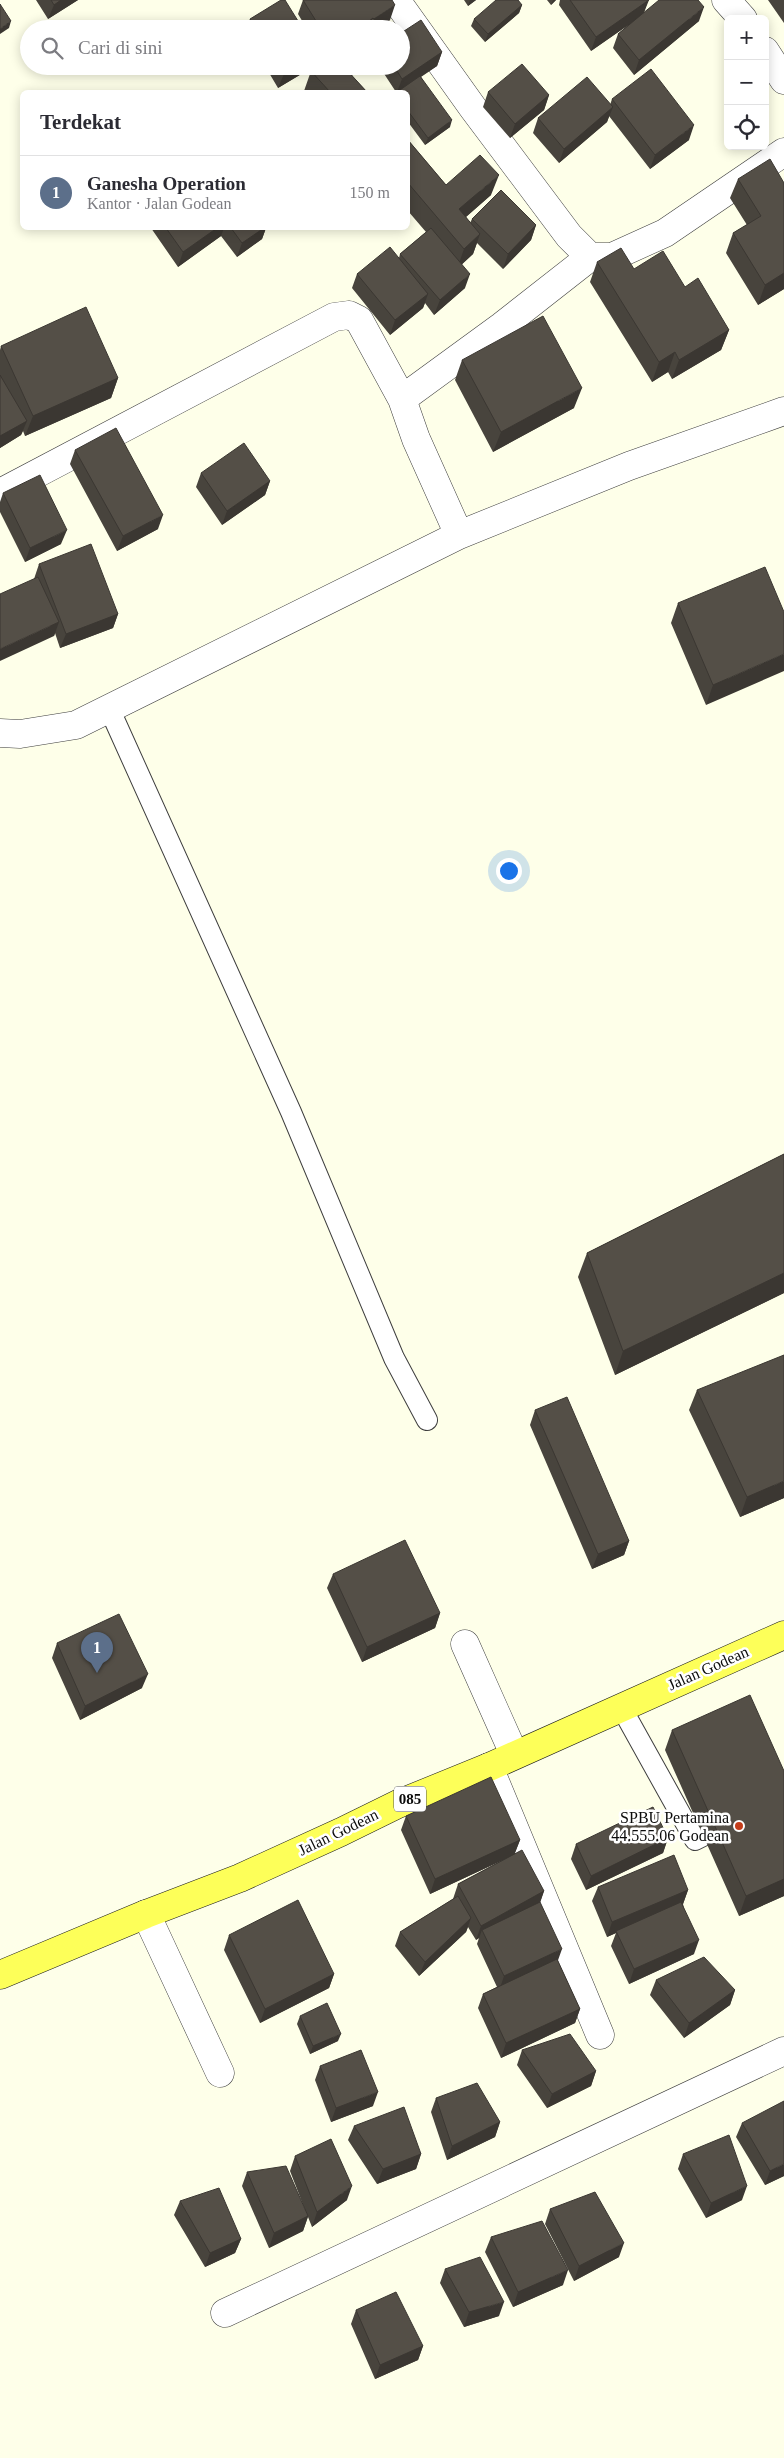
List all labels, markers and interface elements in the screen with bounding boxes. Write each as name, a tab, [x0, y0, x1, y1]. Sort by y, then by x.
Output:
map controls	[724, 15, 769, 150]
button: +	[724, 15, 769, 60]
search box	[20, 20, 410, 75]
icon: search	[38, 34, 66, 62]
text: Cari di sini	[78, 37, 162, 58]
button: −	[724, 60, 769, 105]
button: locate	[724, 105, 769, 150]
text: Terdekat	[40, 110, 121, 134]
text: Ganesha Operation	[87, 173, 246, 194]
text: 1	[52, 184, 60, 201]
text: 150 m	[350, 184, 390, 201]
text: Kantor · Jalan Godean	[87, 195, 231, 212]
your location	[496, 858, 522, 884]
pin: 1	[81, 1632, 113, 1673]
street label: Jalan Godean	[665, 1643, 751, 1693]
road number: 085	[394, 1786, 426, 1812]
street label: Jalan Godean	[295, 1805, 381, 1859]
place label: SPBU Pertamina 44.555.06 Godean	[611, 1809, 729, 1844]
marker: SPBU Pertamina 44.555.06 Godean	[733, 1820, 745, 1832]

